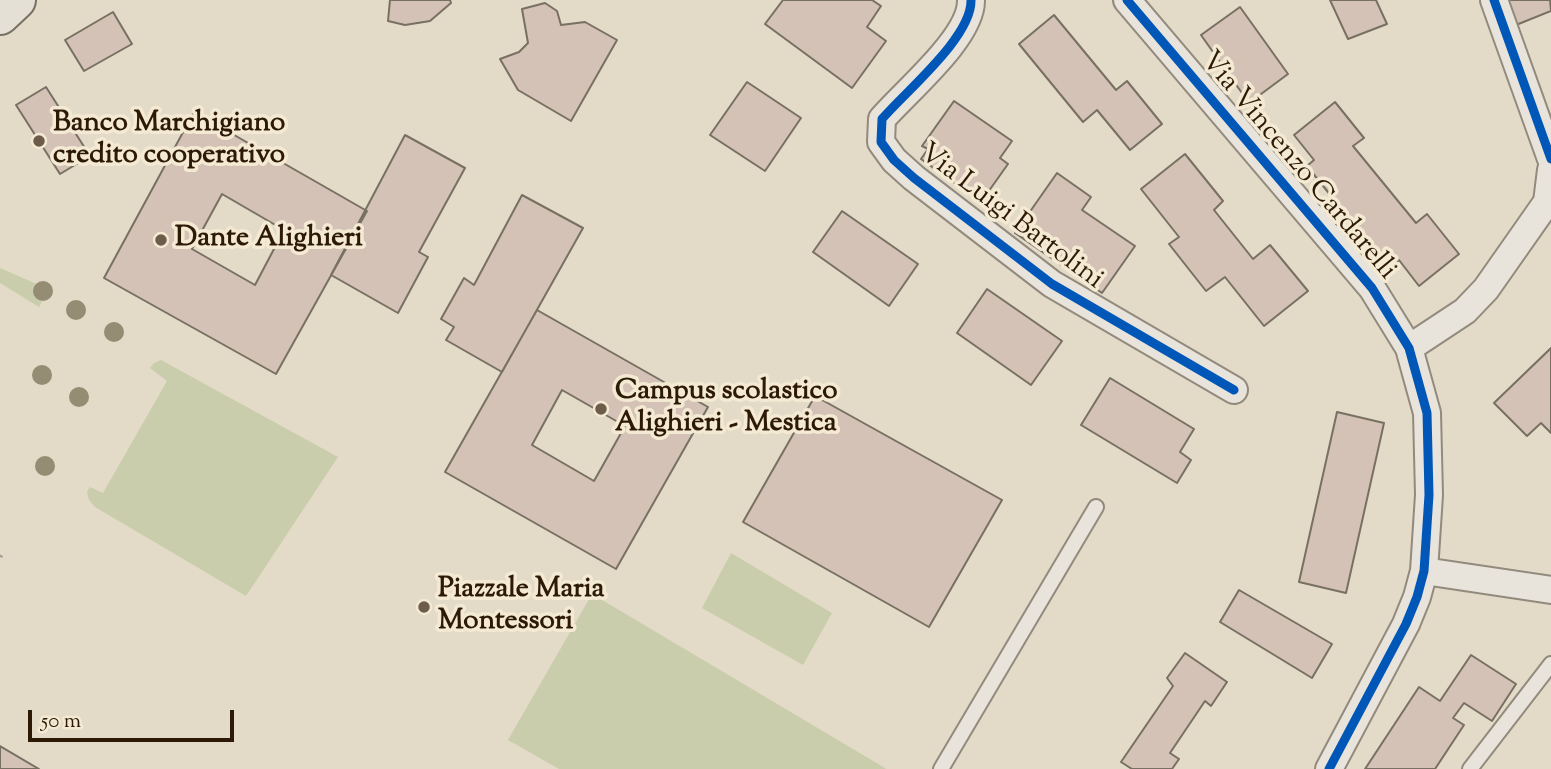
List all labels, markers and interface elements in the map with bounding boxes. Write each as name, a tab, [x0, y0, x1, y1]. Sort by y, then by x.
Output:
street label: Via Vincenzo Cardarelli	[1192, 46, 1402, 288]
place label: Banco Marchigiano credito cooperativo	[53, 108, 285, 174]
marker: Banco Marchigiano credito cooperativo	[31, 133, 47, 149]
street label: Via Luigi Bartolini	[911, 138, 1109, 298]
place label: Dante Alighieri	[175, 223, 363, 257]
marker: Dante Alighieri	[153, 232, 169, 248]
place label: Campus scolastico Alighieri - Mestica	[615, 376, 838, 442]
marker: Campus scolastico Alighieri - Mestica	[593, 401, 609, 417]
place label: Piazzale Maria Montessori	[438, 574, 604, 640]
marker: Piazzale Maria Montessori	[416, 599, 432, 615]
scale bar	[32, 696, 238, 740]
text: 50 m	[41, 707, 81, 737]

